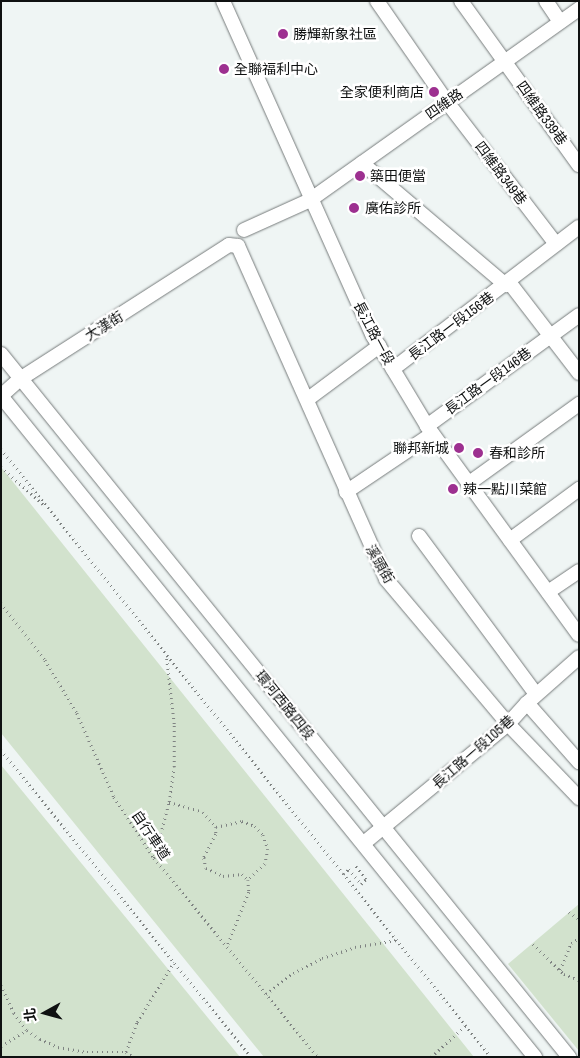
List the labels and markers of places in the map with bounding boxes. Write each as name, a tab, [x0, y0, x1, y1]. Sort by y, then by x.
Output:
place label: 勝輝新象社區	[293, 26, 377, 42]
marker: 勝輝新象社區	[277, 28, 289, 40]
place label: 全聯福利中心	[234, 61, 318, 77]
marker: 全聯福利中心	[218, 63, 230, 75]
place label: 全家便利商店	[340, 84, 424, 100]
marker: 全家便利商店	[428, 86, 440, 98]
place label: 築田便當	[370, 168, 426, 184]
marker: 築田便當	[354, 170, 366, 182]
place label: 廣佑診所	[365, 200, 421, 216]
marker: 廣佑診所	[347, 201, 361, 215]
place label: 聯邦新城	[393, 440, 449, 456]
marker: 聯邦新城	[453, 442, 465, 454]
place label: 春和診所	[489, 445, 545, 461]
marker: 春和診所	[471, 446, 485, 460]
place label: 辣一點川菜館	[463, 481, 547, 497]
marker: 辣一點川菜館	[447, 483, 459, 495]

